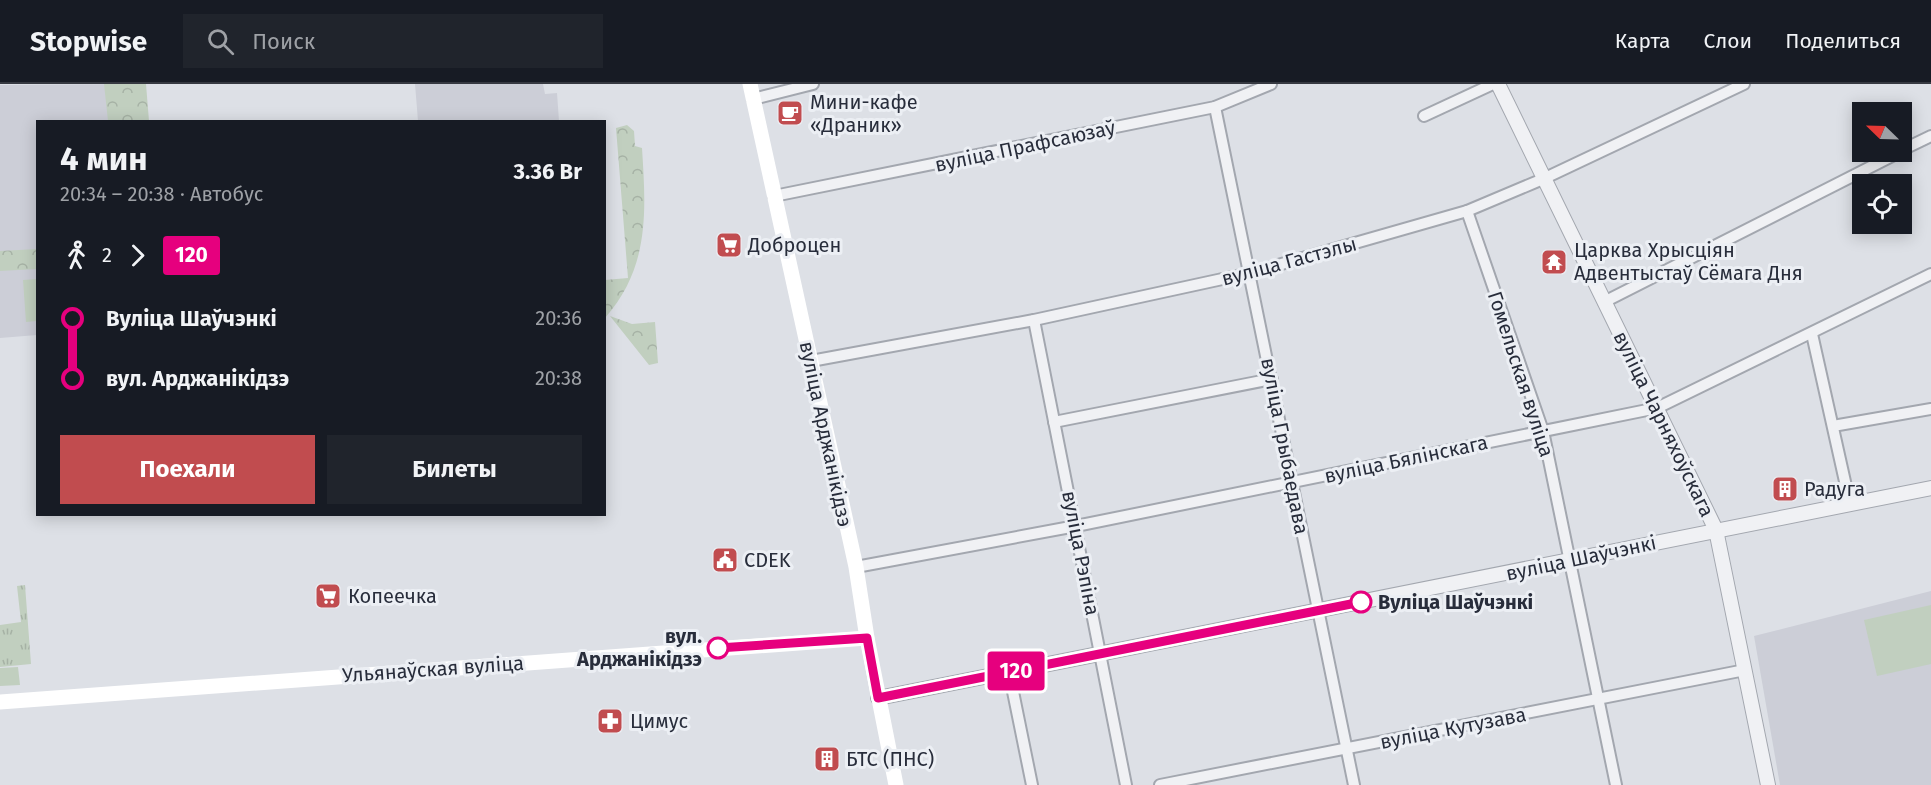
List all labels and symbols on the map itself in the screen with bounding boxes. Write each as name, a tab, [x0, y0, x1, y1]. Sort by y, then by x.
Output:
place label: Мини-кафе «Драник»	[810, 90, 918, 137]
cafe icon: Мини-кафе «Драник»	[775, 98, 805, 128]
north arrow	[1852, 102, 1912, 162]
street label: вуліца Прафсаюзаў	[933, 115, 1117, 177]
supermarket icon: Доброцен	[714, 230, 744, 260]
street label: вуліца Гастэлы	[1219, 231, 1359, 291]
place label: Доброцен	[747, 233, 841, 257]
place label: Царква Хрысціян Адвентыстаў Сёмага Дня	[1574, 238, 1803, 285]
temple icon: Царква Хрысціян Адвентыстаў Сёмага Дня	[1539, 247, 1569, 277]
street label: Гомельская вуліца	[1483, 288, 1559, 460]
street label: вуліца Чарняхоўскага	[1609, 327, 1719, 521]
street label: вуліца Арджанікідзэ	[795, 339, 857, 529]
street label: вуліца Грыбаедава	[1256, 356, 1314, 536]
street label: вуліца Бялінскага	[1322, 430, 1490, 488]
building icon: Радуга	[1770, 474, 1800, 504]
place label: Радуга	[1804, 477, 1865, 501]
street label: вуліца Рэпіна	[1057, 489, 1105, 617]
street label: вуліца Шаўчэнкі	[1504, 530, 1658, 586]
public building icon: CDEK	[710, 545, 740, 575]
place label: CDEK	[744, 548, 791, 572]
supermarket icon: Копеечка	[313, 581, 343, 611]
place label: Копеечка	[348, 584, 437, 608]
place label: Вуліца Шаўчэнкі	[1378, 590, 1533, 614]
marker: Вуліца Шаўчэнкі	[1350, 591, 1372, 613]
place label: вул. Арджанікідзэ	[576, 624, 702, 671]
marker: вул. Арджанікідзэ	[707, 637, 729, 659]
street label: Ульянаўская вуліца	[341, 651, 525, 687]
line badge: 120	[982, 652, 1050, 690]
street label: вуліца Кутузава	[1378, 702, 1528, 754]
pharmacy icon: Цимус	[595, 706, 625, 736]
place label: Цимус	[630, 709, 688, 733]
building icon: БТС (ПНС)	[812, 744, 842, 774]
place label: БТС (ПНС)	[846, 747, 934, 771]

